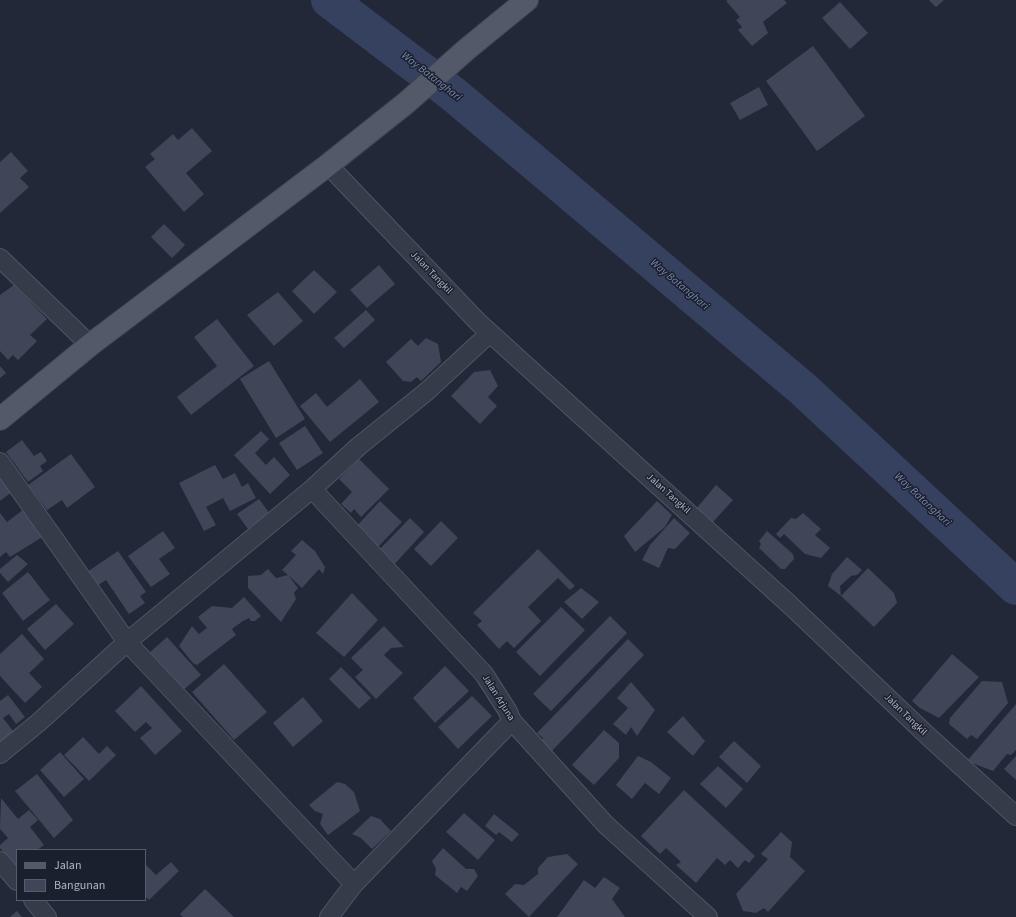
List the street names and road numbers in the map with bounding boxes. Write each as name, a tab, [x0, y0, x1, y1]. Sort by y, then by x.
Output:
street label: Jalan Tangkil	[408, 249, 454, 297]
street label: Jalan Tangkil	[644, 471, 692, 517]
street label: Jalan Arjuna	[479, 673, 517, 723]
street label: Jalan Tangkil	[881, 692, 929, 738]

